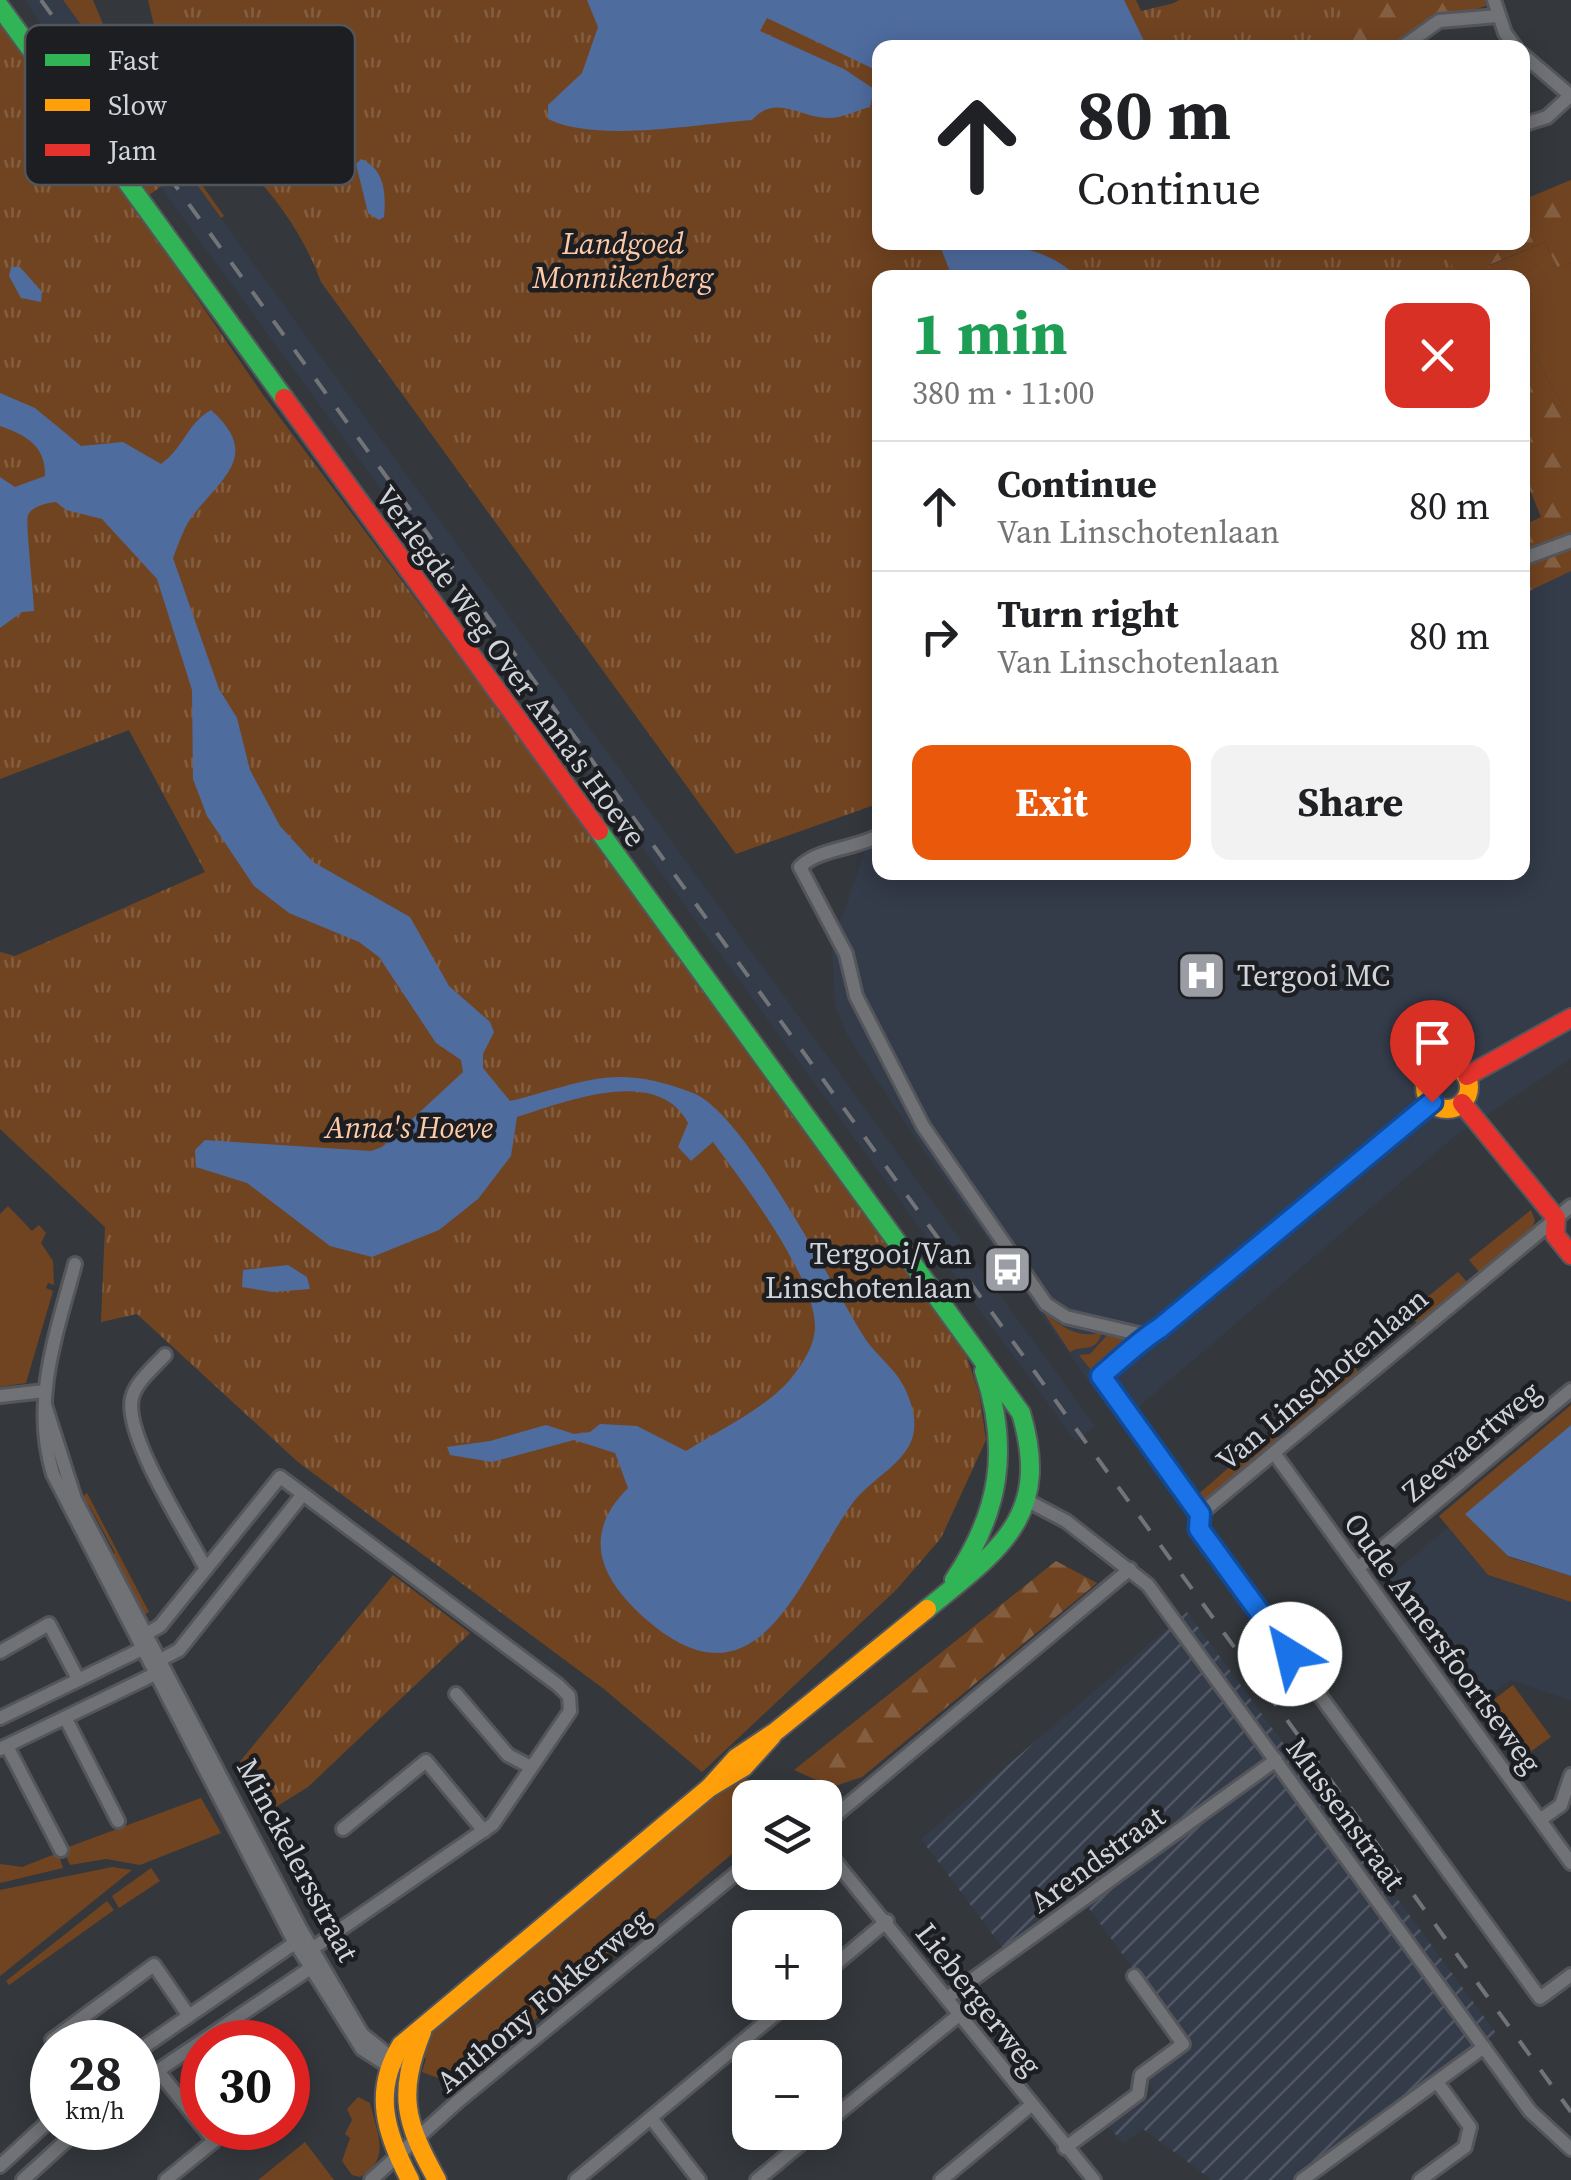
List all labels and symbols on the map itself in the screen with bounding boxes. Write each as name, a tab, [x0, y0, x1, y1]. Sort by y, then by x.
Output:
legend	[25, 25, 355, 185]
text: Fast	[108, 41, 159, 79]
text: Slow	[108, 86, 168, 124]
text: Jam	[107, 131, 157, 169]
park label: Landgoed Monnikenberg	[532, 223, 715, 298]
street label: Verlegde Weg Over Anna's Hoeve	[366, 477, 656, 855]
hospital icon: Tergooi MC	[1176, 949, 1228, 1001]
place label: Tergooi MC	[1237, 955, 1390, 996]
pin	[1390, 1000, 1475, 1103]
park label: Anna's Hoeve	[323, 1107, 493, 1148]
place label: Tergooi/Van Linschotenlaan	[765, 1233, 972, 1308]
bus stop icon: Tergooi/Van Linschotenlaan	[981, 1244, 1033, 1296]
street label: Van Linschotenlaan	[1207, 1278, 1437, 1480]
street label: Zeevaertweg	[1393, 1371, 1549, 1511]
street label: Oude Amersfoortseweg	[1335, 1505, 1551, 1781]
position arrow	[1238, 1602, 1342, 1706]
street label: Mussenstraat	[1277, 1730, 1415, 1899]
street label: Minckelersstraat	[227, 1751, 369, 1969]
street label: Arendstraat	[1021, 1796, 1173, 1922]
street label: Anthony Fokkerweg	[427, 1898, 659, 2102]
street label: Liebergerweg	[906, 1914, 1052, 2084]
speed limit sign: 30	[180, 2020, 310, 2150]

